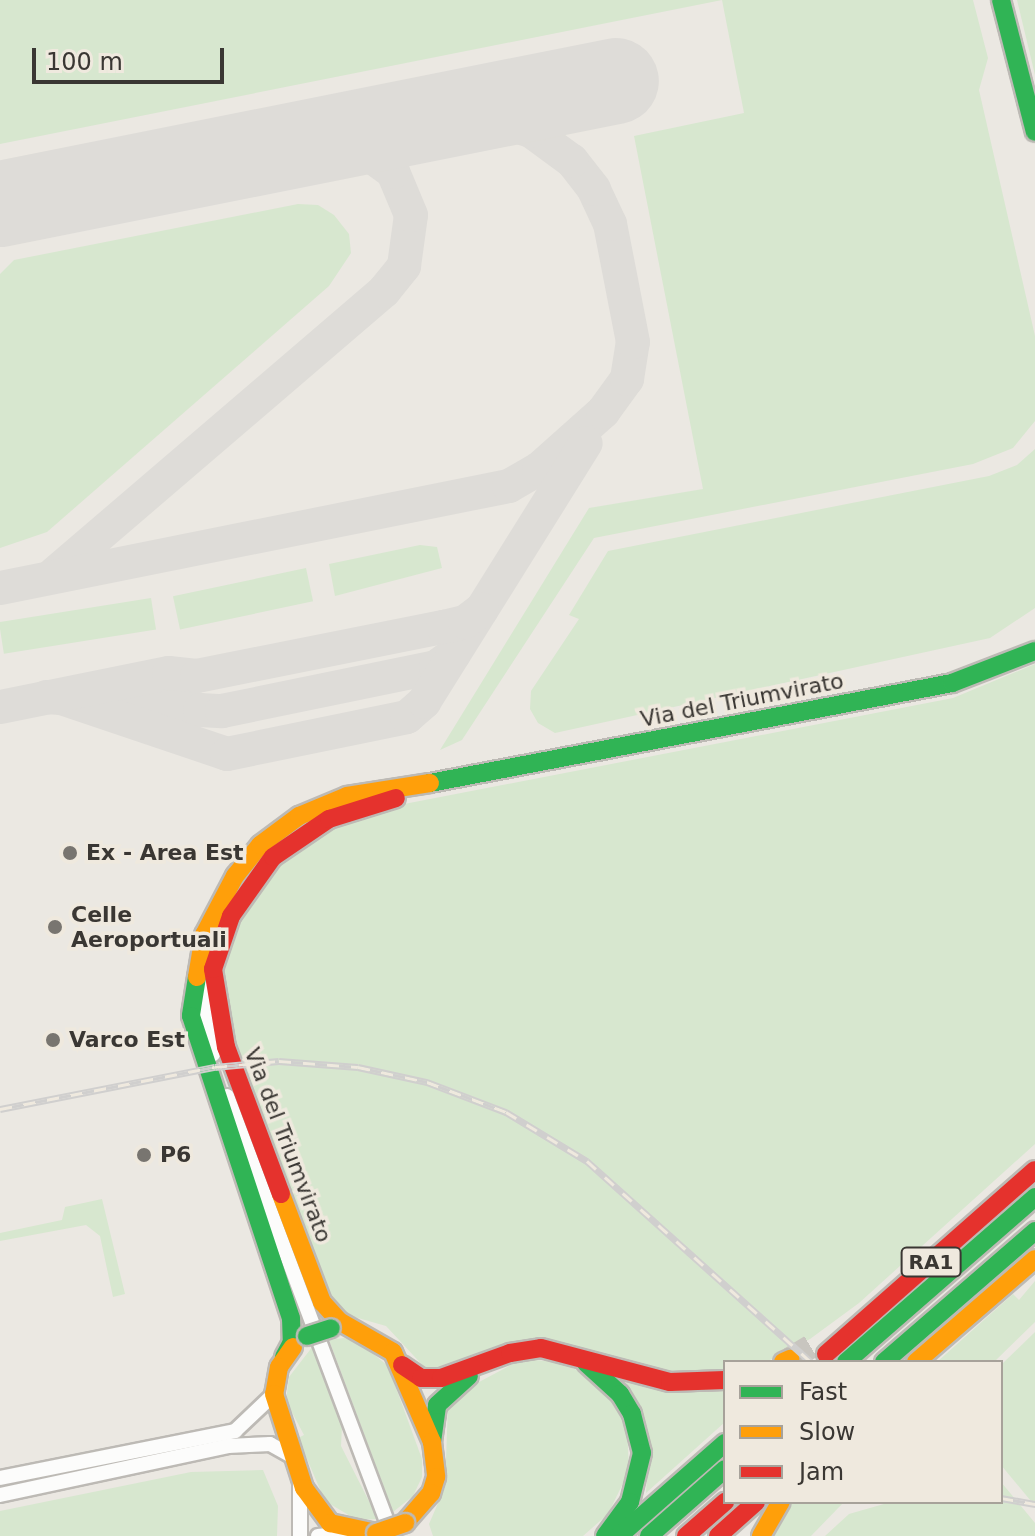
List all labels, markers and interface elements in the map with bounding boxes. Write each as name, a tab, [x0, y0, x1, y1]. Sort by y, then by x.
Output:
scale bar	[36, 32, 228, 82]
text: 100 m	[46, 48, 123, 76]
street label: Via del Triumvirato	[638, 667, 846, 733]
place label: Ex - Area Est	[86, 840, 244, 866]
marker: Ex - Area Est	[61, 844, 79, 862]
place label: Celle Aeroportuali	[71, 901, 227, 952]
marker: Celle Aeroportuali	[46, 918, 64, 936]
place label: Varco Est	[69, 1027, 185, 1053]
marker: Varco Est	[44, 1031, 62, 1049]
street label: Via del Triumvirato	[239, 1044, 337, 1246]
place label: P6	[160, 1142, 191, 1168]
marker: P6	[135, 1146, 153, 1164]
road number: RA1	[899, 1246, 963, 1278]
legend	[723, 1360, 1003, 1504]
text: Fast	[799, 1378, 847, 1406]
text: Slow	[799, 1418, 855, 1446]
text: Jam	[799, 1458, 844, 1486]

